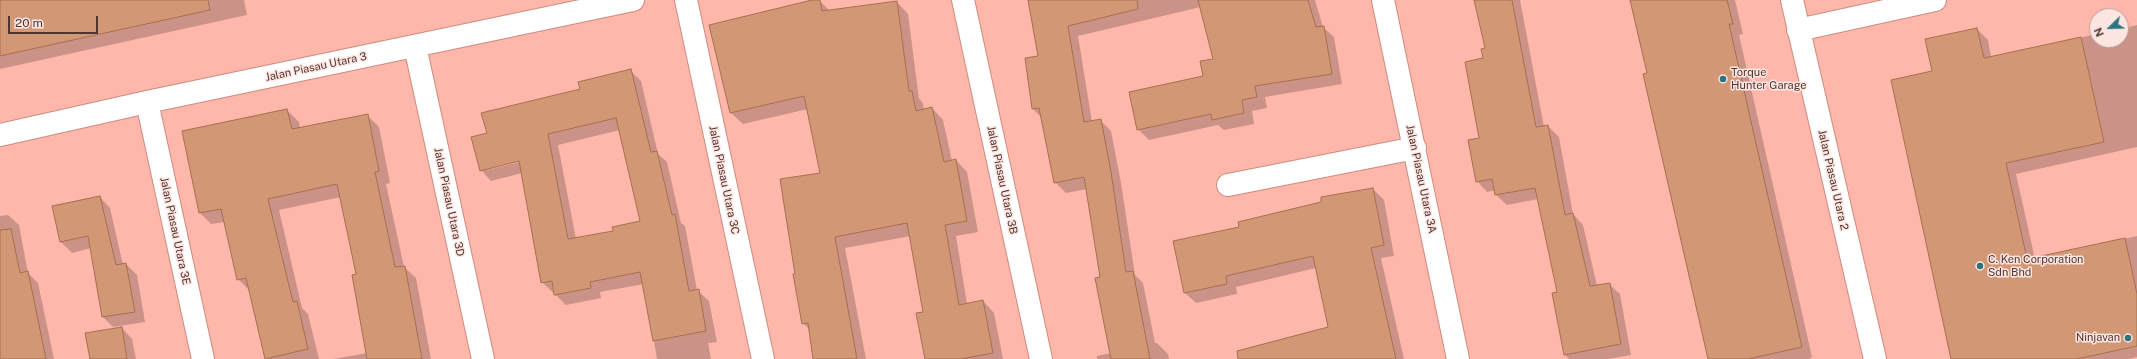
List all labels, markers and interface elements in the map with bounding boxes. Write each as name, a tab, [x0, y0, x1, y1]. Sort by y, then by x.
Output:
scale bar	[10, 8, 100, 34]
north arrow	[2089, 8, 2129, 48]
text: 20 m	[15, 16, 43, 30]
text: N	[2092, 26, 2106, 39]
street label: Jalan Piasau Utara 3	[264, 50, 368, 84]
place label: Torque Hunter Garage	[1731, 66, 1807, 92]
marker: Torque Hunter Garage	[1718, 74, 1728, 84]
street label: Jalan Piasau Utara 3A	[1403, 123, 1439, 235]
street label: Jalan Piasau Utara 3C	[706, 124, 742, 236]
street label: Jalan Piasau Utara 3B	[984, 125, 1020, 235]
street label: Jalan Piasau Utara 2	[1815, 128, 1851, 232]
street label: Jalan Piasau Utara 3D	[431, 146, 467, 258]
street label: Jalan Piasau Utara 3E	[157, 176, 193, 286]
place label: C. Ken Corporation Sdn Bhd	[1988, 253, 2083, 279]
marker: C. Ken Corporation Sdn Bhd	[1975, 261, 1985, 271]
place label: Ninjavan	[2076, 331, 2120, 345]
marker: Ninjavan	[2123, 333, 2133, 343]

